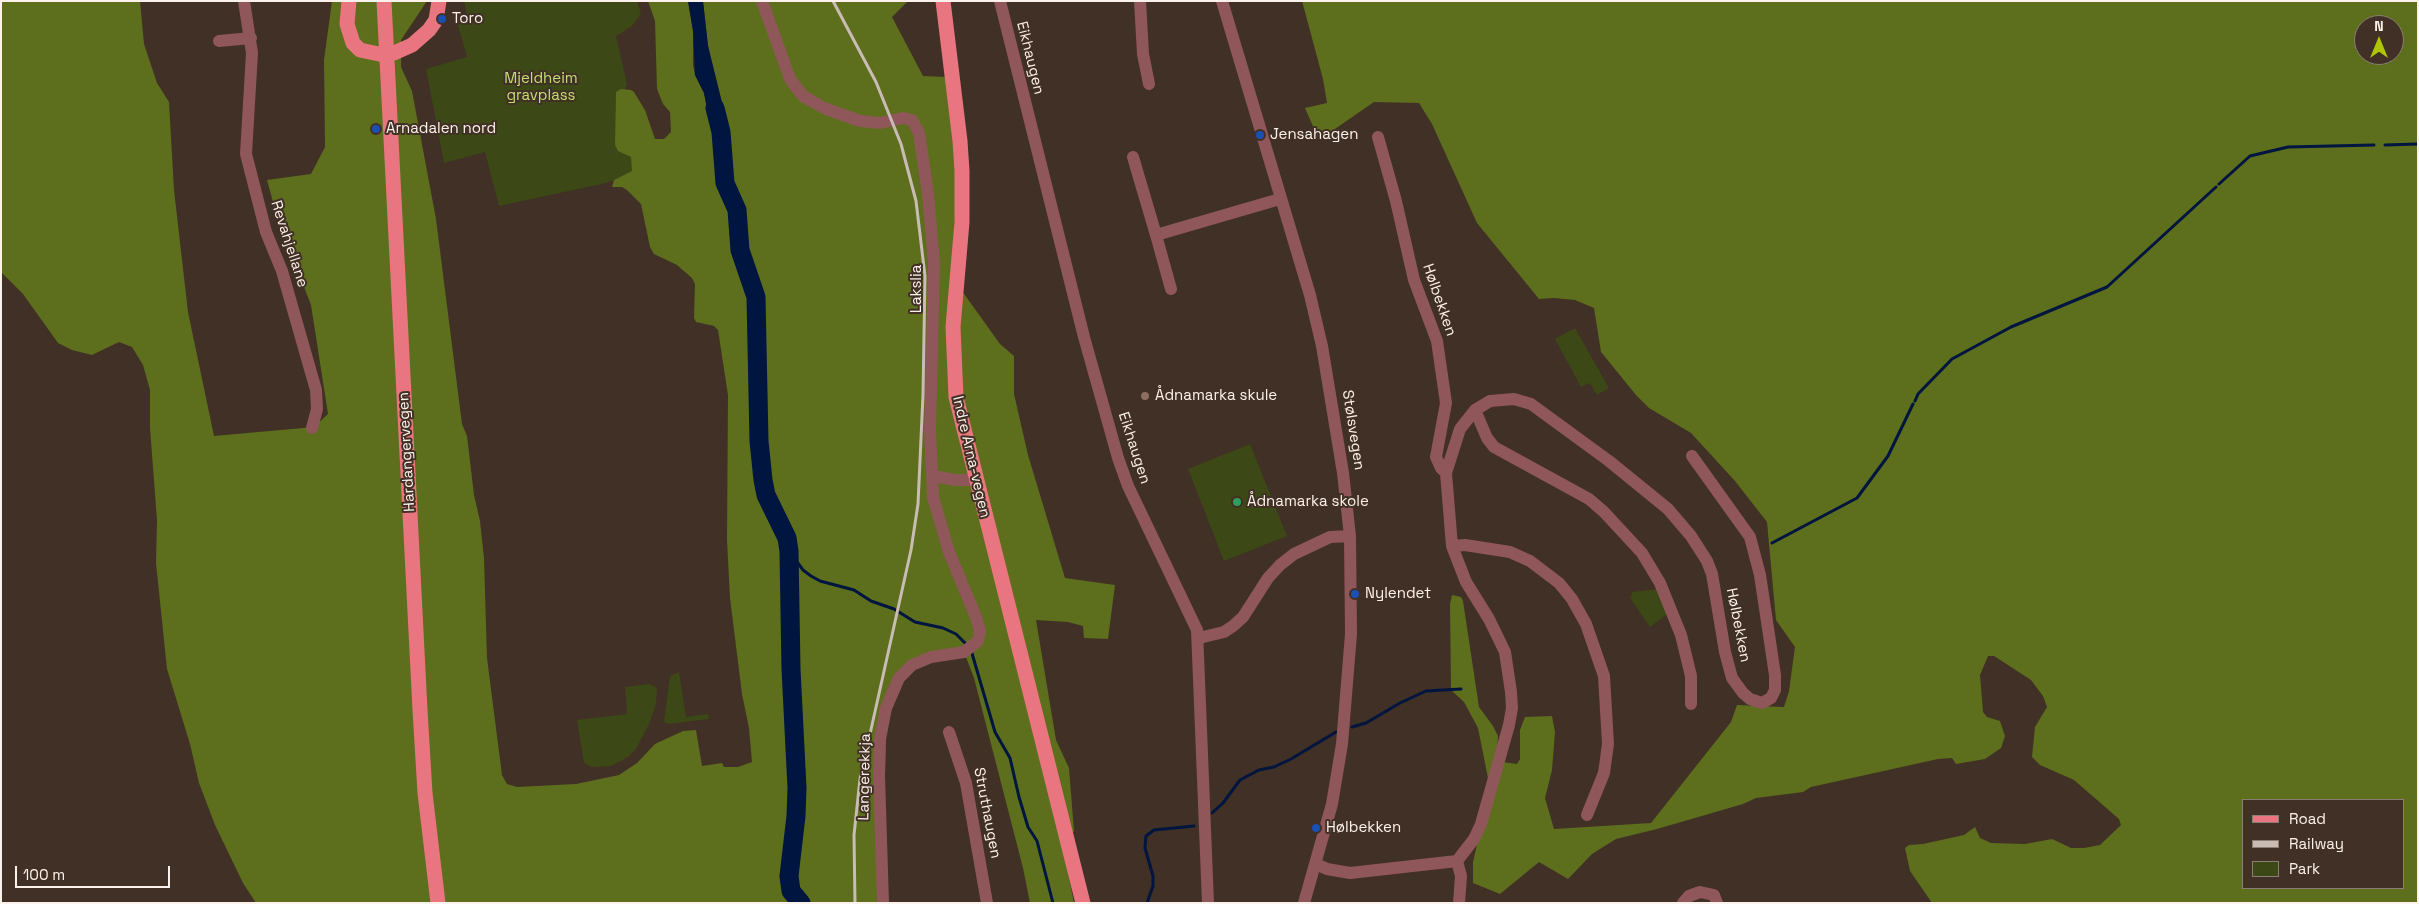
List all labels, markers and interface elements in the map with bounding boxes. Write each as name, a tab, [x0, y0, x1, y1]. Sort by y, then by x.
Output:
place label: Toro	[452, 10, 483, 28]
marker: Toro	[436, 13, 448, 25]
north arrow	[2354, 15, 2404, 65]
text: N	[2374, 17, 2384, 35]
street label: Eikhaugen	[1012, 20, 1048, 96]
park label: Mjeldheim gravplass	[504, 70, 578, 105]
place label: Arnadalen nord	[386, 120, 496, 138]
marker: Arnadalen nord	[370, 123, 382, 135]
place label: Jensahagen	[1270, 126, 1358, 144]
marker: Jensahagen	[1254, 129, 1266, 141]
street label: Revahjellane	[266, 198, 312, 290]
street label: Hølbekken	[1418, 262, 1460, 338]
street label: Lakslia	[908, 265, 926, 313]
place label: Ådnamarka skule	[1155, 387, 1277, 405]
street label: Stølsvegen	[1338, 389, 1368, 471]
marker: Ådnamarka skule	[1139, 390, 1151, 402]
street label: Hardangervegen	[395, 392, 419, 512]
street label: Indre Arna-vegen	[948, 394, 994, 520]
street label: Eikhaugen	[1114, 410, 1154, 486]
place label: Ådnamarka skole	[1247, 493, 1369, 511]
marker: Ådnamarka skole	[1231, 496, 1243, 508]
place label: Nylendet	[1365, 585, 1431, 603]
street label: Hølbekken	[1722, 586, 1754, 664]
marker: Nylendet	[1349, 588, 1361, 600]
street label: Langerekkja	[855, 733, 875, 821]
street label: Struthaugen	[969, 766, 1005, 860]
legend	[2242, 799, 2404, 889]
text: Road	[2289, 809, 2326, 828]
place label: Hølbekken	[1326, 819, 1401, 837]
marker: Hølbekken	[1310, 822, 1322, 834]
text: Railway	[2289, 834, 2344, 853]
scale bar	[18, 856, 172, 888]
text: Park	[2289, 859, 2320, 878]
text: 100 m	[23, 865, 65, 884]

